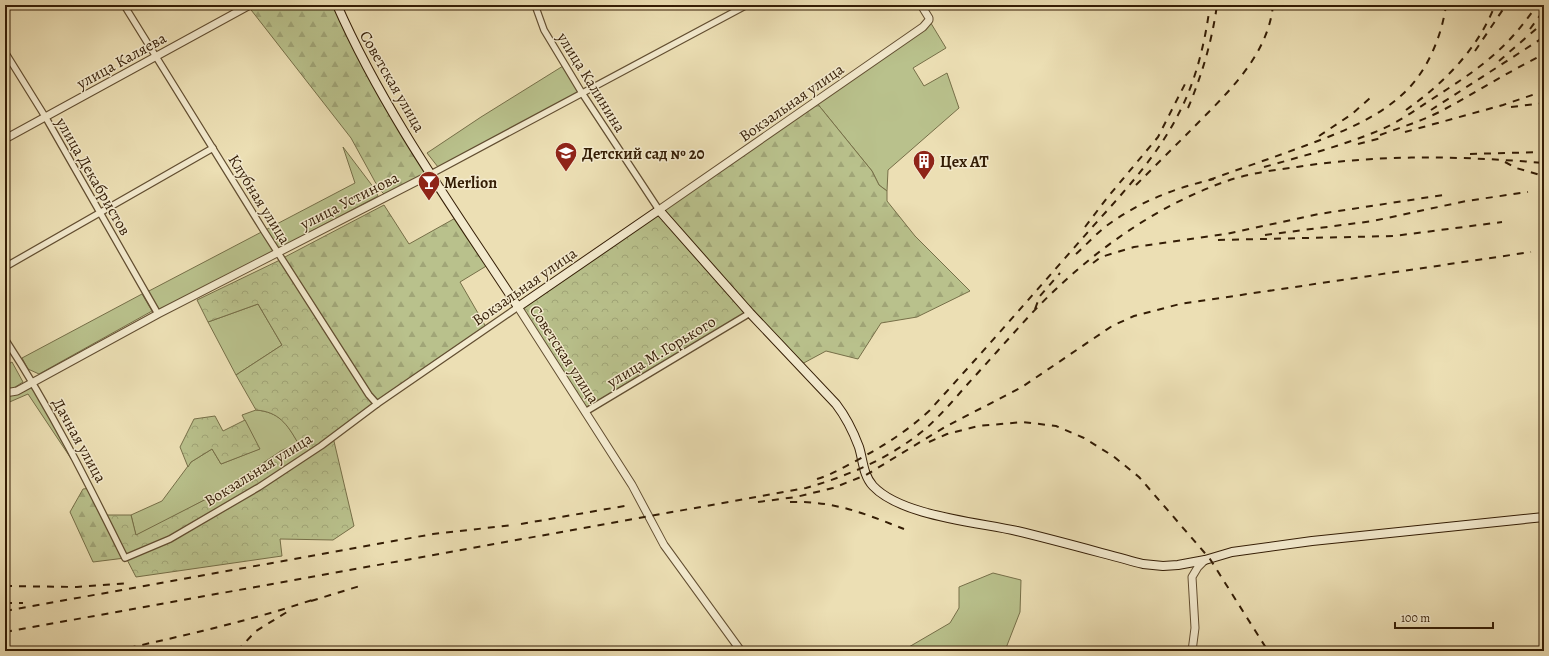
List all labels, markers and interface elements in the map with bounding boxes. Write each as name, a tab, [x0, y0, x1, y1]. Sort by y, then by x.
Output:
street label: улица Каляева	[72, 27, 171, 95]
street label: Советская улица	[354, 27, 430, 137]
street label: улица Калинина	[551, 27, 631, 137]
street label: Вокзальная улица	[735, 58, 849, 147]
street label: улица Декабристов	[50, 113, 136, 240]
school or university icon: Детский сад № 20	[553, 140, 579, 173]
place label: Детский сад № 20	[582, 143, 705, 165]
building icon: Цех АТ	[911, 148, 937, 181]
street label: Клубная улица	[223, 150, 296, 249]
place label: Цех АТ	[940, 151, 989, 173]
street label: улица Устинова	[296, 166, 403, 236]
bar icon: Merlion	[416, 169, 442, 202]
place label: Merlion	[444, 172, 497, 194]
street label: Вокзальная улица	[468, 242, 582, 331]
street label: Советская улица	[524, 301, 605, 409]
street label: улица М.Горького	[602, 311, 720, 394]
street label: Дачная улица	[47, 394, 112, 487]
street label: Вокзальная улица	[200, 427, 317, 512]
scale bar	[1395, 604, 1493, 630]
text: 100 m	[1401, 610, 1430, 626]

